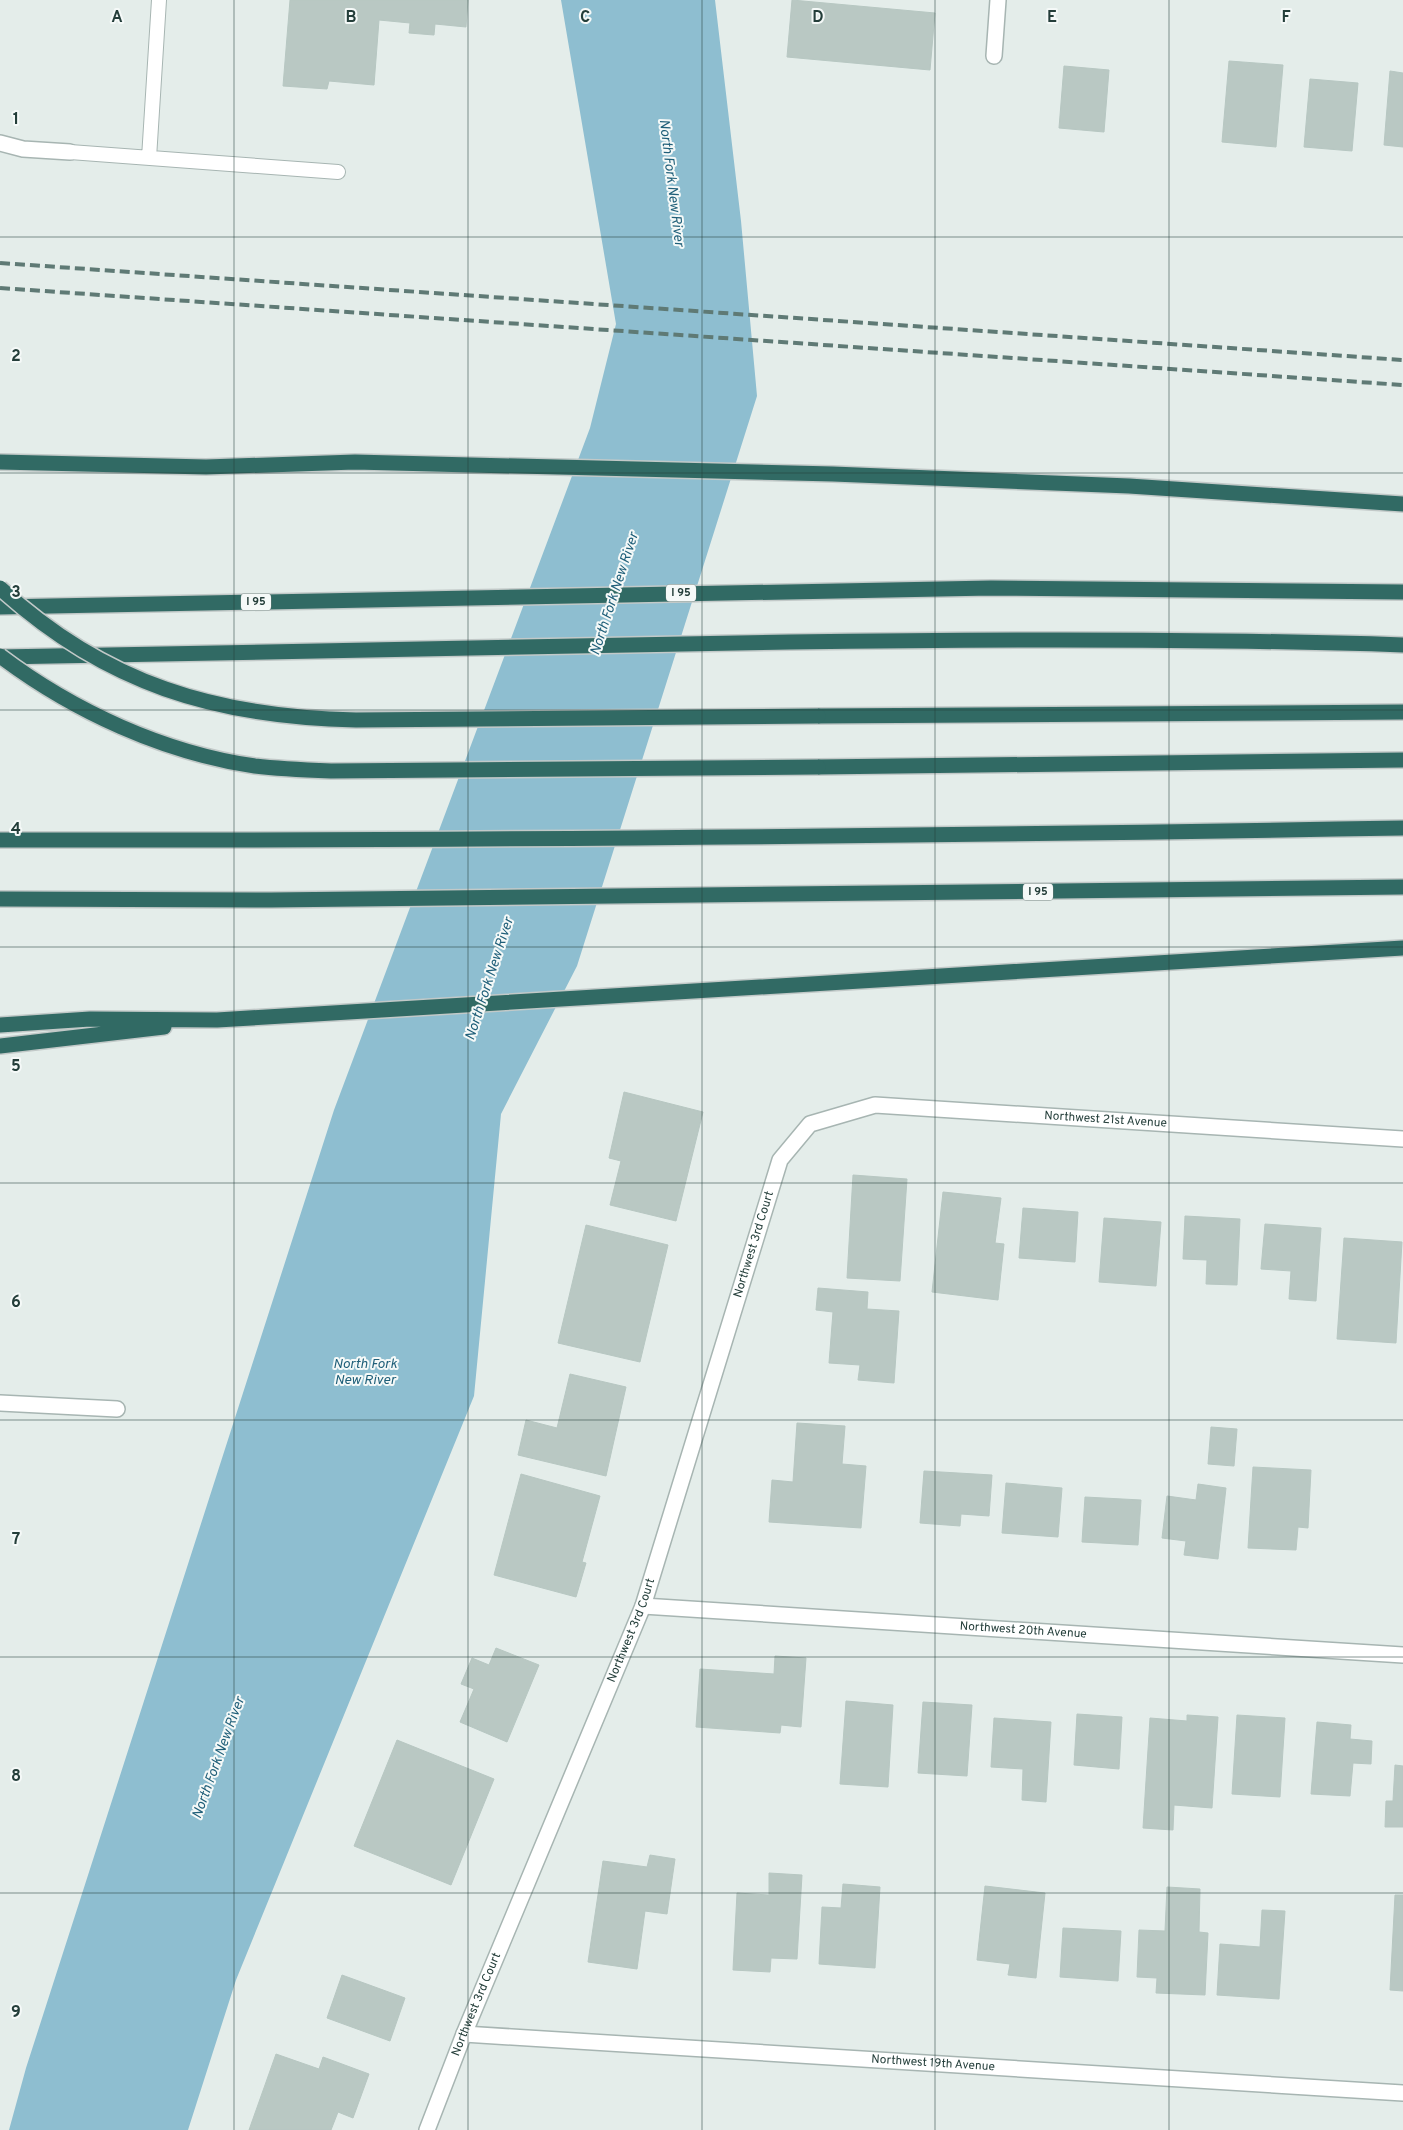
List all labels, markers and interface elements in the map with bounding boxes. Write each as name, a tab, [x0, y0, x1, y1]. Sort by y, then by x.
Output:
text: A	[111, 8, 123, 28]
text: B	[345, 8, 357, 28]
text: C	[580, 8, 590, 28]
text: D	[812, 8, 824, 28]
text: E	[1047, 8, 1057, 28]
text: F	[1281, 8, 1291, 28]
text: 1	[13, 110, 19, 130]
water label: North Fork New River	[655, 118, 687, 249]
text: 2	[11, 347, 21, 367]
water label: North Fork New River	[587, 529, 643, 658]
text: 3	[11, 583, 21, 603]
road number: I 95	[666, 584, 696, 602]
road number: I 95	[241, 594, 271, 610]
text: 4	[11, 820, 21, 840]
road number: I 95	[1023, 884, 1053, 900]
water label: North Fork New River	[462, 914, 518, 1043]
text: 5	[11, 1057, 21, 1077]
street label: Northwest 21st Avenue	[1044, 1108, 1167, 1132]
street label: Northwest 3rd Court	[730, 1189, 778, 1300]
text: 6	[11, 1293, 21, 1313]
water label: North Fork New River	[333, 1356, 398, 1389]
text: 7	[12, 1530, 20, 1550]
street label: Northwest 3rd Court	[604, 1576, 659, 1685]
street label: Northwest 20th Avenue	[959, 1618, 1087, 1643]
water label: North Fork New River	[189, 1693, 249, 1821]
text: 8	[11, 1767, 21, 1787]
street label: Northwest 3rd Court	[448, 1950, 505, 2059]
text: 9	[11, 2003, 21, 2023]
street label: Northwest 19th Avenue	[871, 2052, 995, 2075]

